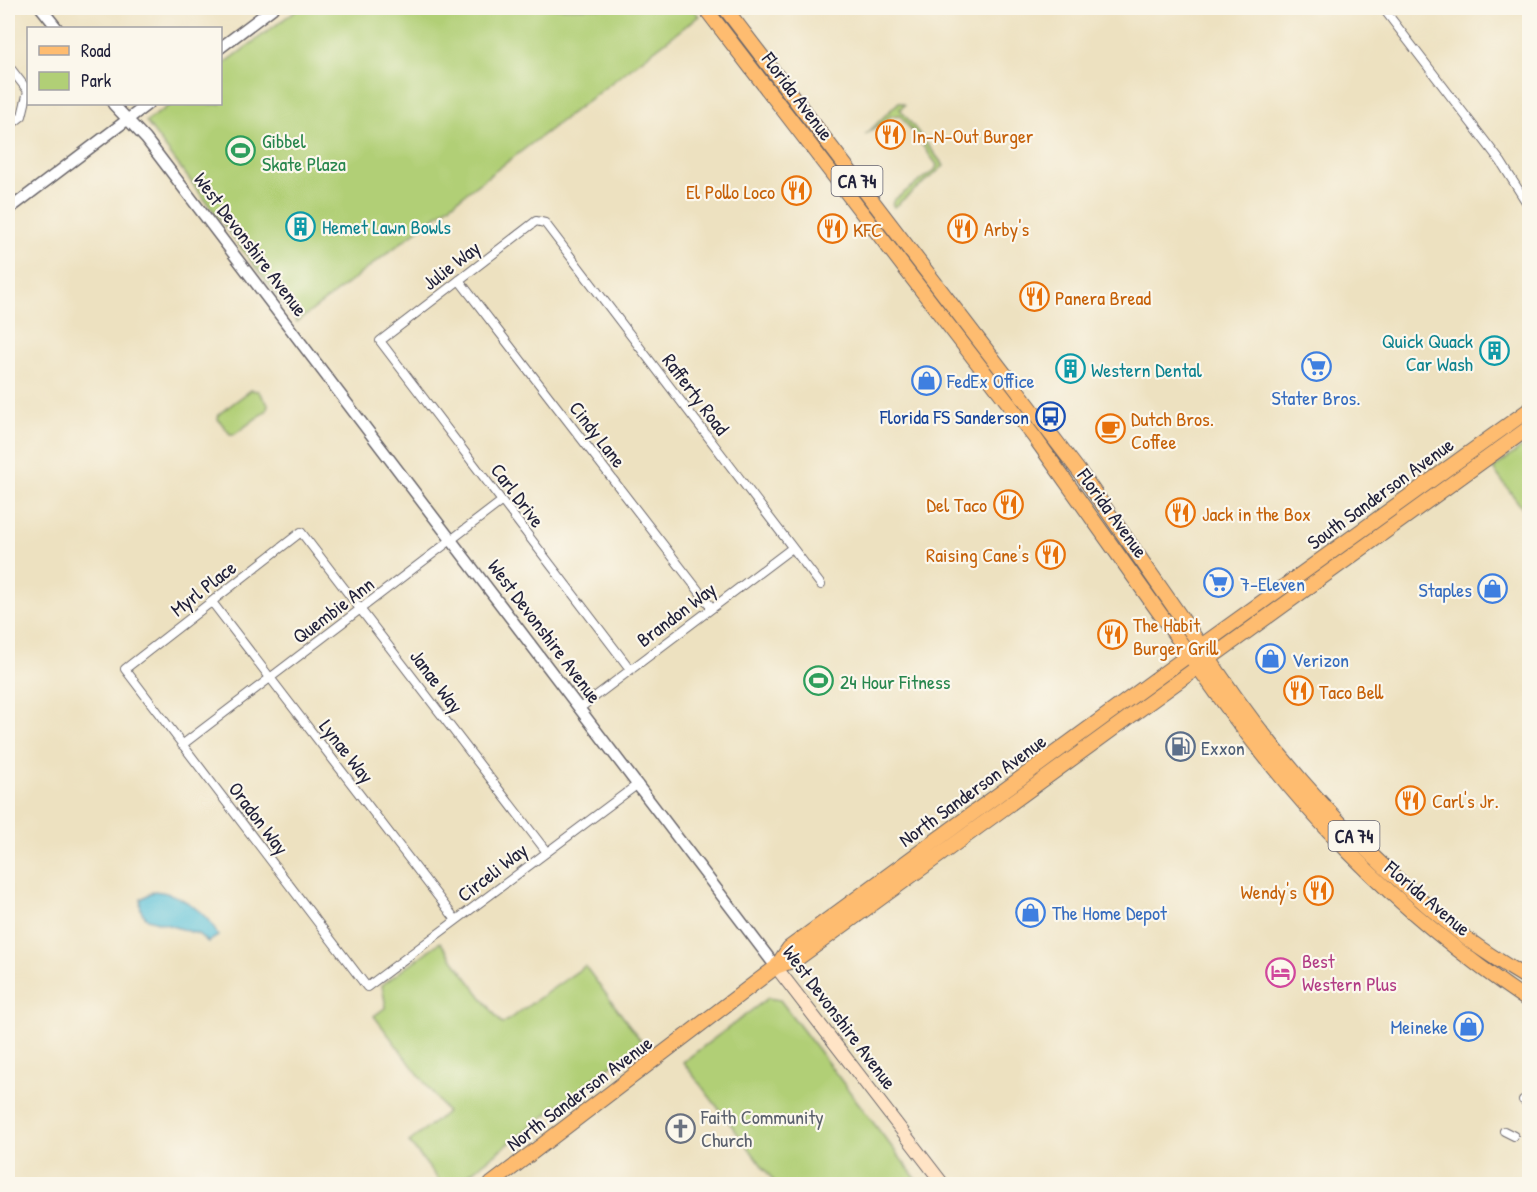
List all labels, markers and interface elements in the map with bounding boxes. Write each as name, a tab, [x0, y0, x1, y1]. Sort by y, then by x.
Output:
legend	[27, 27, 222, 105]
text: Road	[81, 38, 111, 63]
street label: Florida Avenue	[755, 46, 840, 146]
text: Park	[81, 68, 112, 93]
restaurant icon: In-N-Out Burger	[875, 119, 907, 151]
place label: In-N-Out Burger	[912, 122, 1034, 149]
place label: Gibbel Skate Plaza	[262, 127, 346, 177]
sports icon: Gibbel Skate Plaza	[225, 135, 257, 167]
road number: CA 74	[832, 166, 882, 196]
street label: West Devonshire Avenue	[188, 167, 314, 321]
restaurant icon: El Pollo Loco	[780, 175, 812, 207]
place label: El Pollo Loco	[686, 178, 775, 205]
building icon: Hemet Lawn Bowls	[285, 210, 317, 242]
restaurant icon: Arby's	[947, 212, 979, 244]
place label: Hemet Lawn Bowls	[322, 213, 451, 240]
restaurant icon: KFC	[816, 213, 848, 245]
place label: Arby's	[984, 215, 1029, 242]
place label: KFC	[853, 216, 882, 243]
street label: Julie Way	[417, 234, 485, 296]
restaurant icon: Panera Bread	[1018, 281, 1050, 313]
place label: Panera Bread	[1055, 284, 1151, 311]
place label: Quick Quack Car Wash	[1382, 327, 1473, 377]
building icon: Quick Quack Car Wash	[1478, 335, 1510, 367]
street label: Rafferty Road	[656, 348, 736, 441]
supermarket icon: Stater Bros.	[1300, 351, 1332, 383]
building icon: Western Dental	[1054, 353, 1086, 385]
place label: Western Dental	[1091, 356, 1202, 383]
shop icon: FedEx Office	[910, 364, 942, 396]
place label: FedEx Office	[946, 367, 1035, 394]
place label: Stater Bros.	[1272, 384, 1360, 411]
street label: Cindy Lane	[563, 395, 633, 473]
bus stop icon: Florida FS Sanderson	[1034, 400, 1066, 432]
place label: Florida FS Sanderson	[879, 403, 1029, 430]
place label: Dutch Bros. Coffee	[1131, 405, 1214, 455]
cafe icon: Dutch Bros. Coffee	[1094, 413, 1126, 445]
street label: South Sanderson Avenue	[1301, 431, 1459, 555]
street label: Carl Drive	[485, 457, 551, 533]
street label: Florida Avenue	[1071, 462, 1155, 563]
restaurant icon: Del Taco	[992, 488, 1024, 520]
place label: Del Taco	[927, 491, 987, 518]
restaurant icon: Jack in the Box	[1165, 497, 1197, 529]
place label: Jack in the Box	[1202, 500, 1311, 527]
restaurant icon: Raising Cane's	[1034, 538, 1066, 570]
place label: Raising Cane's	[926, 541, 1029, 568]
street label: Myrl Place	[165, 554, 241, 622]
street label: West Devonshire Avenue	[482, 554, 608, 708]
supermarket icon: 7-Eleven	[1203, 567, 1235, 599]
street label: Quembie Ann	[287, 570, 379, 650]
place label: 7-Eleven	[1240, 570, 1305, 597]
shop icon: Staples	[1477, 573, 1509, 605]
street label: Brandon Way	[631, 575, 721, 653]
place label: Staples	[1419, 576, 1472, 603]
place label: The Habit Burger Grill	[1133, 611, 1219, 661]
restaurant icon: The Habit Burger Grill	[1096, 619, 1128, 651]
shop icon: Verizon	[1255, 643, 1287, 675]
street label: Janae Way	[404, 644, 470, 718]
place label: Verizon	[1292, 646, 1349, 673]
sports icon: 24 Hour Fitness	[803, 665, 835, 697]
place label: 24 Hour Fitness	[840, 668, 951, 695]
restaurant icon: Taco Bell	[1282, 675, 1314, 707]
place label: Taco Bell	[1319, 678, 1384, 705]
street label: Lynae Way	[314, 714, 380, 788]
street label: North Sanderson Avenue	[893, 727, 1051, 853]
fuel station icon: Exxon	[1164, 731, 1196, 763]
place label: Exxon	[1201, 734, 1245, 761]
street label: Oradon Way	[223, 776, 295, 860]
restaurant icon: Carl's Jr.	[1395, 784, 1427, 816]
place label: Carl's Jr.	[1432, 787, 1499, 814]
road number: CA 74	[1328, 821, 1380, 851]
street label: Circeli Way	[451, 836, 533, 908]
street label: Florida Avenue	[1379, 854, 1477, 942]
restaurant icon: Wendy's	[1302, 875, 1334, 907]
place label: Wendy's	[1240, 878, 1297, 905]
shop icon: The Home Depot	[1015, 896, 1047, 928]
place label: The Home Depot	[1052, 899, 1168, 926]
street label: West Devonshire Avenue	[777, 940, 903, 1094]
place label: Best Western Plus	[1302, 947, 1397, 997]
hotel icon: Best Western Plus	[1265, 956, 1297, 988]
shop icon: Meineke	[1453, 1010, 1485, 1042]
place label: Meineke	[1390, 1013, 1448, 1040]
street label: North Sanderson Avenue	[501, 1029, 657, 1157]
place label: Faith Community Church	[700, 1103, 824, 1153]
church icon: Faith Community Church	[664, 1112, 696, 1144]

